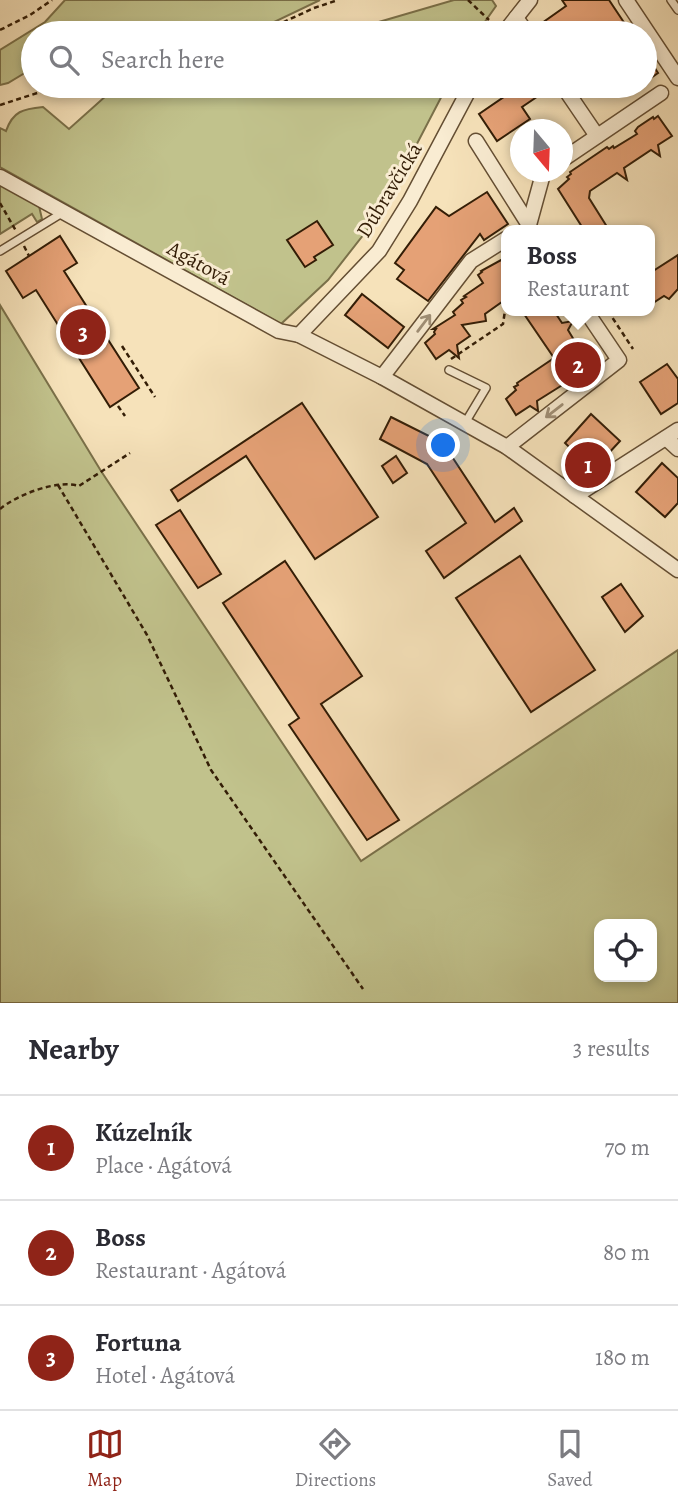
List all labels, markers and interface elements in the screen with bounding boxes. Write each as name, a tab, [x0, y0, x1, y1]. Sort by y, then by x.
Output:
search box	[21, 21, 657, 98]
icon: search	[45, 41, 83, 79]
text: Search here	[101, 42, 225, 77]
north arrow	[510, 119, 573, 182]
street label: Dúbravčická	[350, 137, 429, 243]
popup	[501, 225, 655, 316]
street label: Agátová	[162, 234, 236, 292]
text: Boss	[526, 238, 577, 273]
text: Restaurant	[526, 273, 630, 304]
pin: 3	[60, 306, 106, 358]
one-way arrow	[416, 314, 431, 332]
pin: 2	[555, 339, 601, 391]
one-way arrow	[545, 403, 564, 418]
your location	[426, 428, 460, 462]
pin: 1	[565, 439, 611, 491]
map controls	[594, 919, 657, 982]
button: locate	[594, 919, 657, 982]
text: Nearby	[28, 1029, 119, 1069]
text: 3 results	[573, 1033, 650, 1064]
text: Kúzelník	[95, 1115, 192, 1150]
text: 1	[47, 1132, 55, 1163]
text: 70 m	[604, 1132, 650, 1163]
text: Place · Agátová	[95, 1150, 232, 1181]
text: Boss	[95, 1220, 146, 1255]
text: 2	[45, 1237, 57, 1268]
text: 80 m	[603, 1237, 650, 1268]
text: Restaurant · Agátová	[95, 1255, 286, 1286]
text: Fortuna	[95, 1325, 182, 1360]
text: 3	[46, 1342, 56, 1373]
text: 180 m	[595, 1342, 650, 1373]
text: Hotel · Agátová	[95, 1360, 235, 1391]
tab: Map	[86, 1425, 124, 1493]
tab: Directions	[295, 1425, 376, 1493]
tab: Saved	[547, 1425, 592, 1493]

